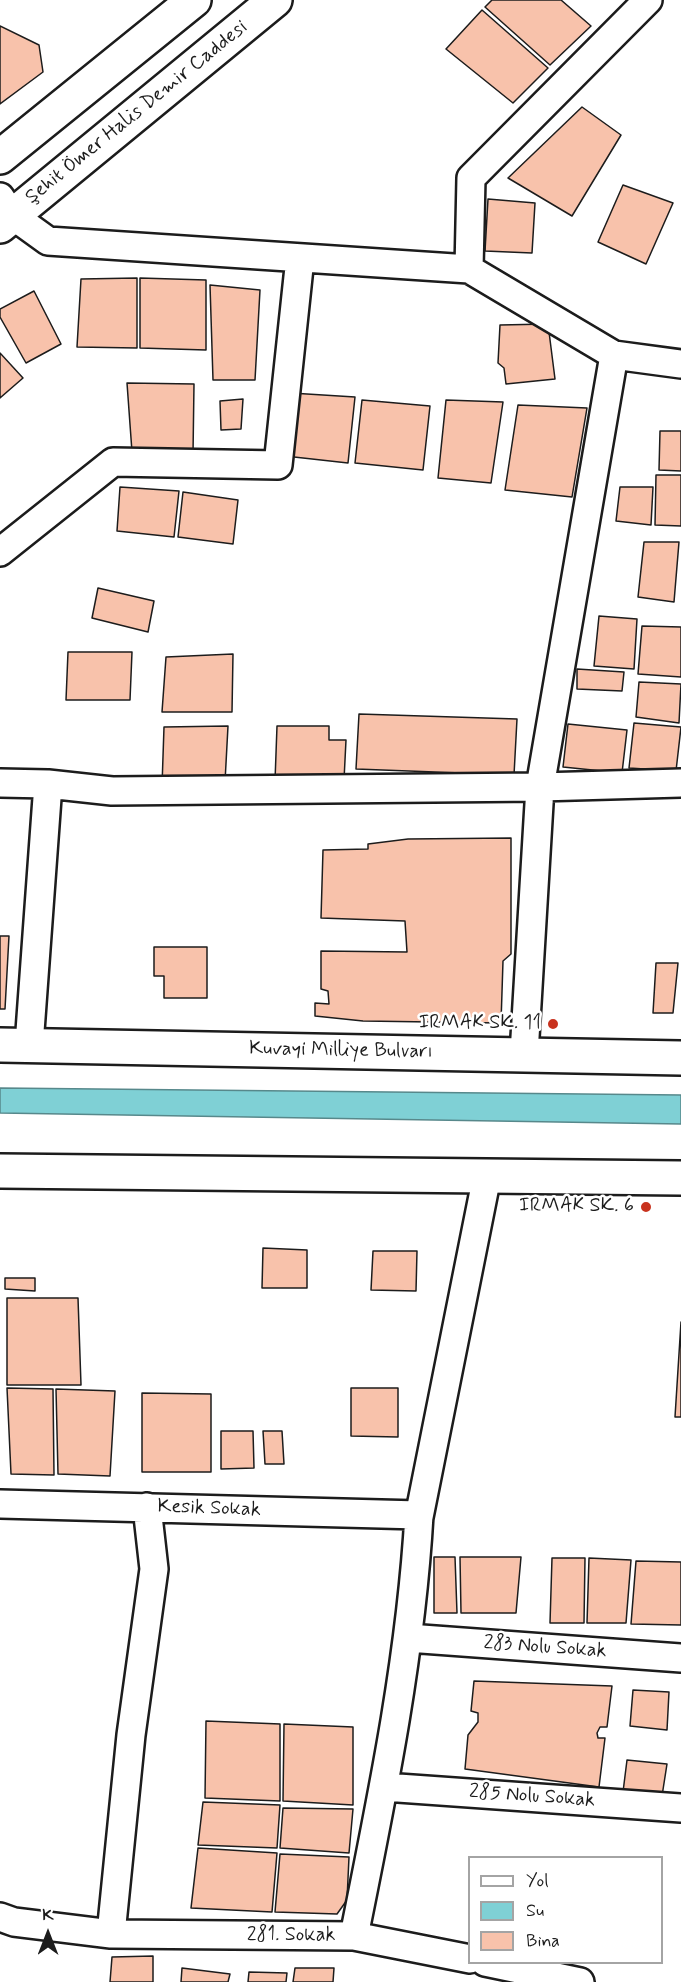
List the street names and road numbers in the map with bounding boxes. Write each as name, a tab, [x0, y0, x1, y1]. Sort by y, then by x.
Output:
street label: Şehit Ömer Halis Demir Caddesi	[21, 16, 253, 210]
street label: Kuvayi Milliye Bulvarı	[249, 1037, 433, 1065]
street label: Kesik Sokak	[157, 1495, 261, 1523]
street label: 283 Nolu Sokak	[483, 1632, 607, 1664]
street label: 285 Nolu Sokak	[468, 1781, 596, 1813]
street label: 281. Sokak	[247, 1924, 335, 1948]

